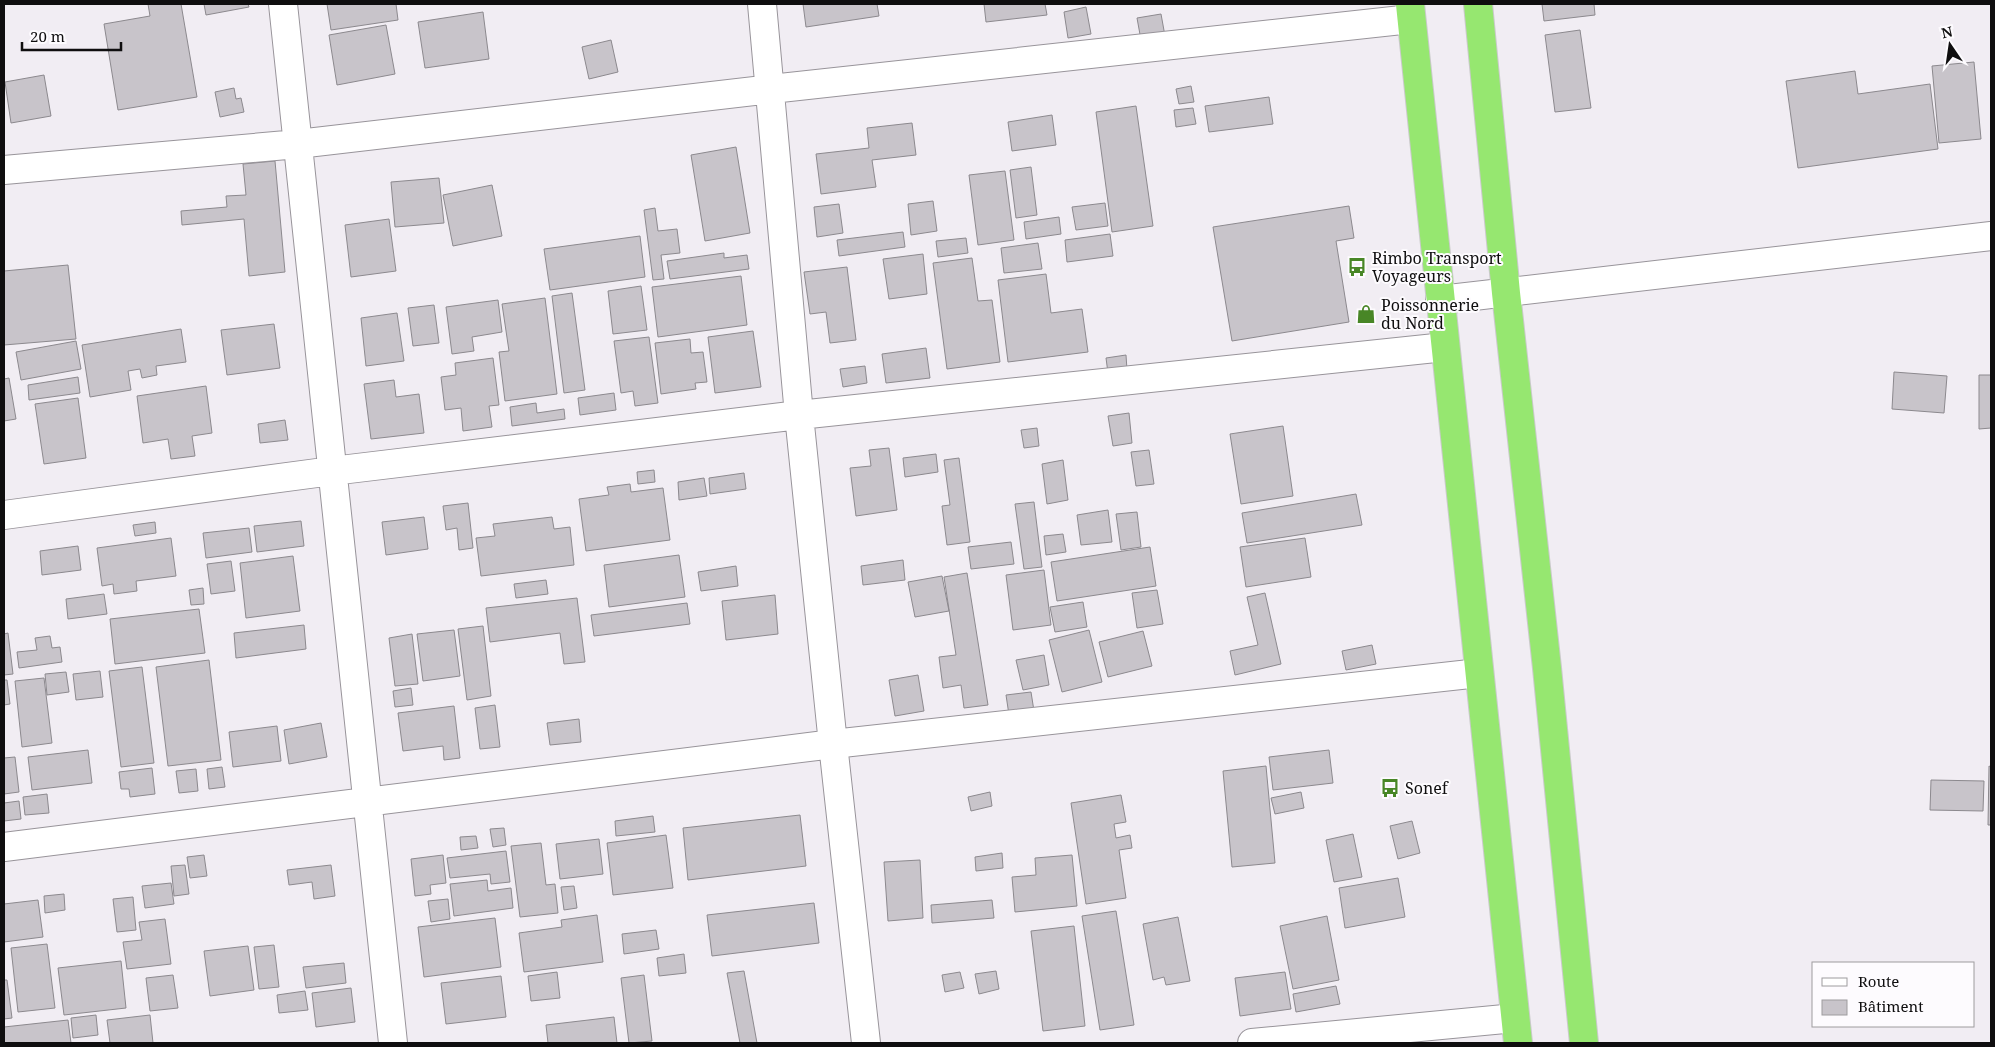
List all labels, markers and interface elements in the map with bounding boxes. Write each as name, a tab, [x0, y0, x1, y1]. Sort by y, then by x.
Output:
scale bar	[22, 20, 121, 52]
north arrow	[1925, 20, 1975, 70]
text: N	[1939, 21, 1954, 42]
text: 20 m	[30, 26, 65, 46]
place label: Rimbo Transport Voyageurs	[1372, 247, 1502, 287]
bus stop icon: Rimbo Transport Voyageurs	[1346, 256, 1368, 278]
place label: Poissonnerie du Nord	[1381, 294, 1479, 334]
shop icon: Poissonnerie du Nord	[1355, 303, 1377, 325]
bus stop icon: Sonef	[1379, 777, 1401, 799]
place label: Sonef	[1405, 777, 1450, 799]
legend	[1812, 962, 1975, 1027]
text: Route	[1858, 971, 1899, 991]
text: Bâtiment	[1858, 996, 1924, 1016]

